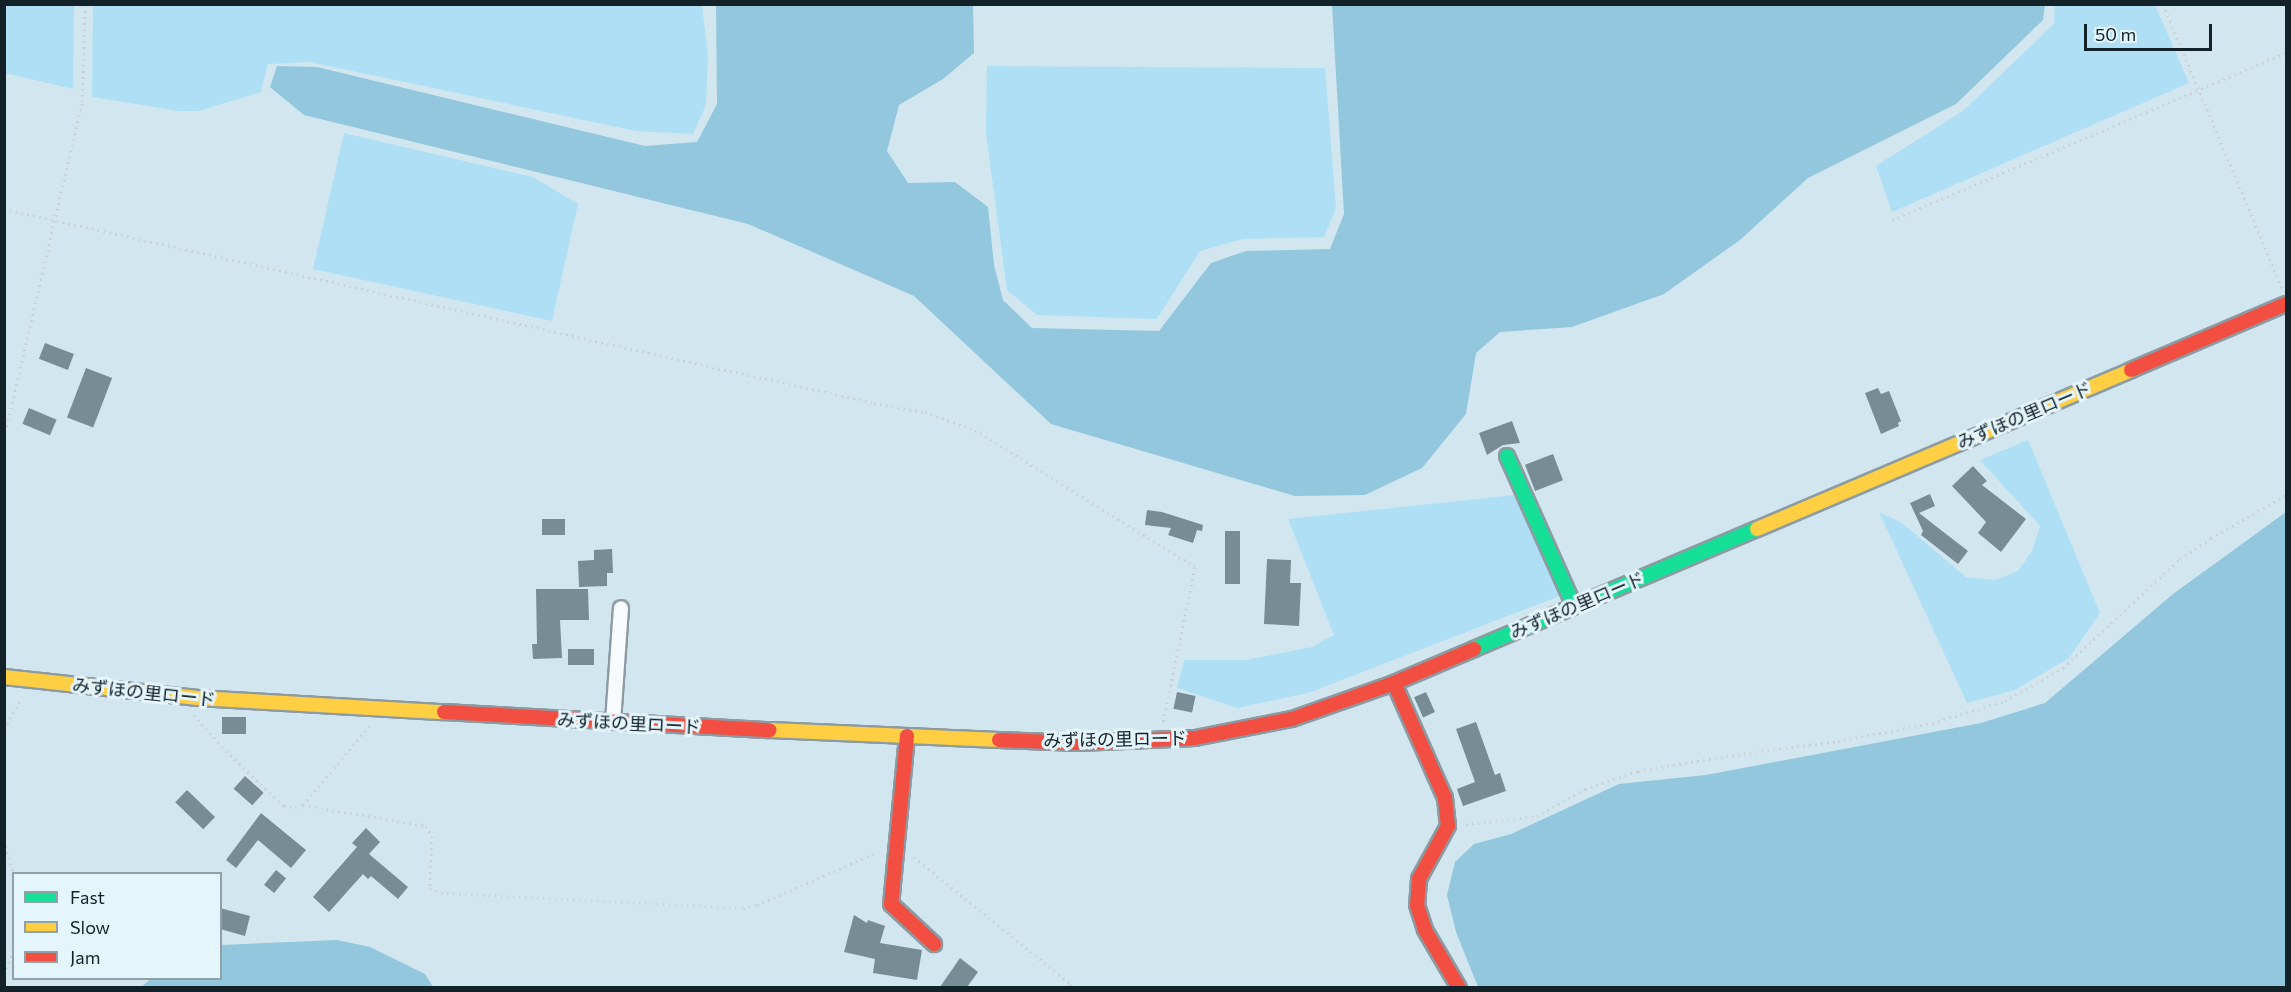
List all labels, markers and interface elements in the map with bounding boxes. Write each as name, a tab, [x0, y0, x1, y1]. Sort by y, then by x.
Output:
scale bar	[2087, 12, 2214, 50]
text: 50 m	[2095, 23, 2136, 45]
street label: みずほの里ロード	[1954, 377, 2094, 453]
street label: みずほの里ロード	[1507, 567, 1647, 643]
street label: みずほの里ロード	[71, 674, 217, 710]
street label: みずほの里ロード	[557, 708, 701, 738]
street label: みずほの里ロード	[1043, 727, 1187, 751]
legend	[12, 872, 222, 980]
text: Fast	[70, 886, 105, 908]
text: Slow	[70, 916, 110, 938]
text: Jam	[70, 946, 100, 968]

